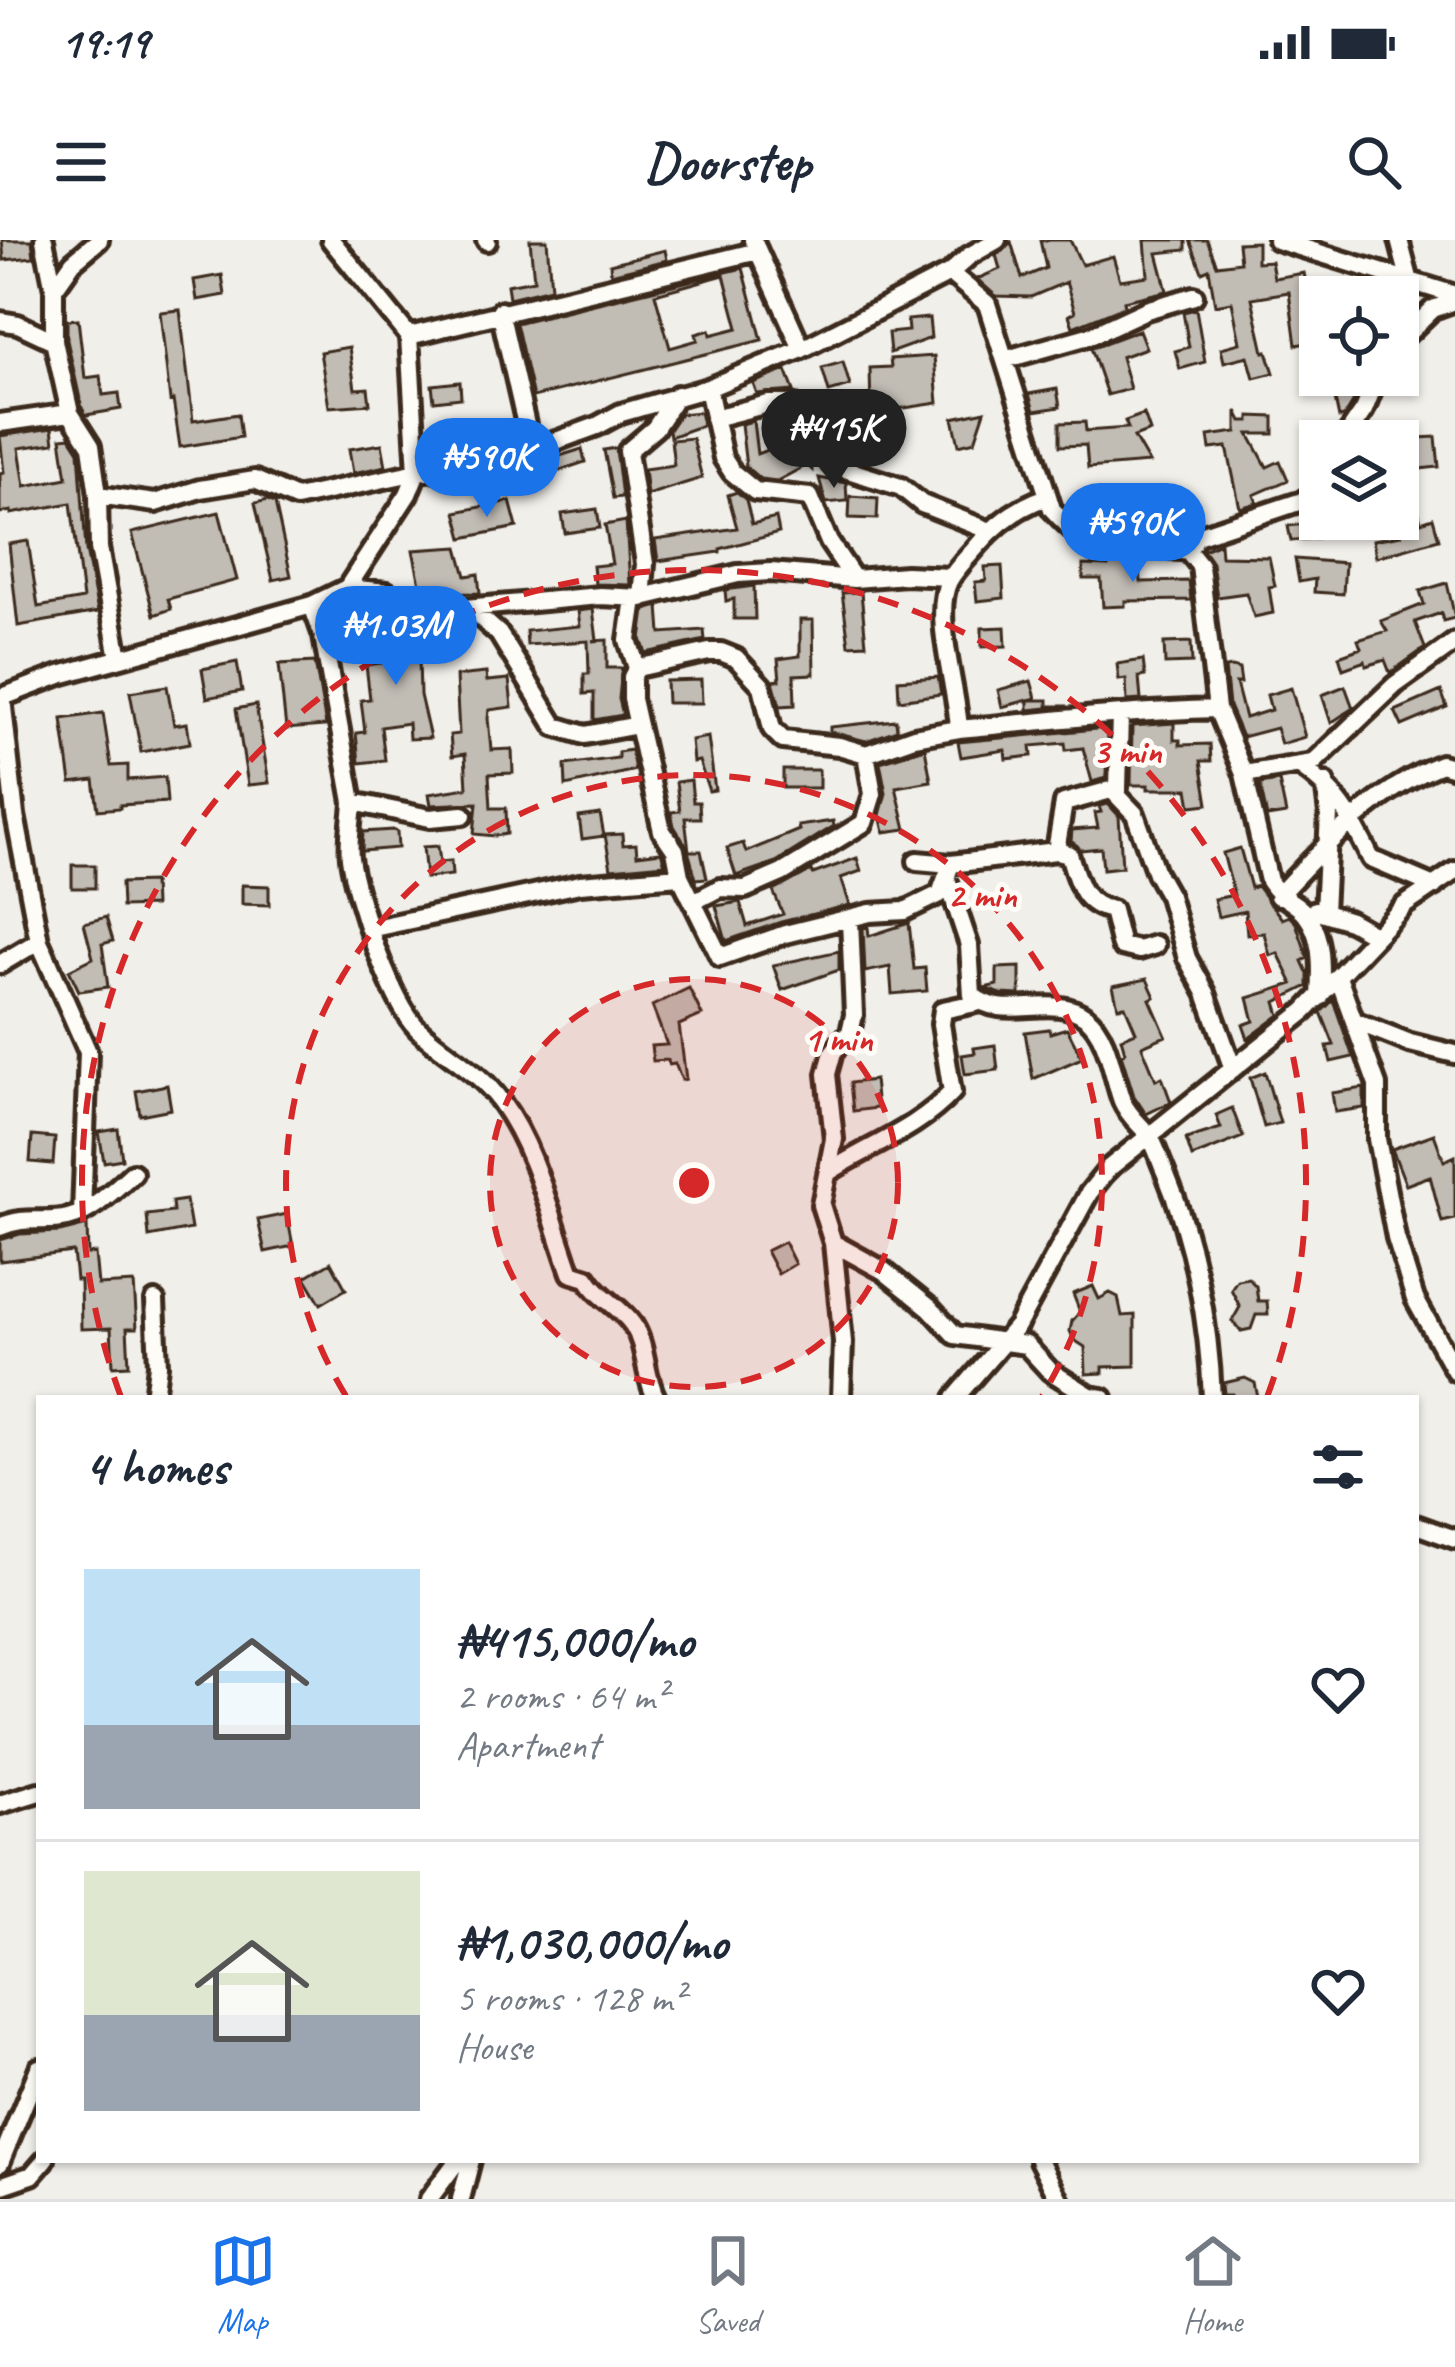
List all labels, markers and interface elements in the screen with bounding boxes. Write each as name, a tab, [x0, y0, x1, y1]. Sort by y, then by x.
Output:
text: 19:19	[60, 14, 149, 71]
text: Doorstep	[645, 128, 811, 196]
icon: menu	[48, 129, 114, 195]
icon: search	[1341, 129, 1407, 195]
map controls	[1299, 276, 1419, 540]
button: locate	[1299, 276, 1419, 396]
pin: ₦415K	[750, 389, 918, 491]
text: ₦415K	[788, 403, 880, 452]
pin: ₦590K	[403, 418, 571, 520]
button: layers	[1299, 420, 1419, 540]
text: ₦590K	[442, 432, 532, 481]
pin: ₦590K	[1049, 483, 1217, 585]
text: ₦590K	[1088, 497, 1178, 546]
pin: ₦1.03M	[298, 586, 494, 688]
text: ₦1.03M	[342, 600, 450, 649]
text: 3 min	[1093, 728, 1163, 774]
text: 2 min	[948, 872, 1018, 918]
text: 1 min	[804, 1016, 874, 1062]
centre of rings	[673, 1162, 715, 1204]
icon: filters	[1305, 1434, 1371, 1500]
text: 4 homes	[84, 1435, 228, 1499]
text: ₦415,000/mo	[456, 1608, 694, 1672]
icon: home	[180, 1617, 324, 1761]
icon: heart	[1305, 1656, 1371, 1722]
text: 2 rooms · 64 m²	[456, 1672, 667, 1721]
text: Apartment	[456, 1721, 599, 1770]
text: ₦1,030,000/mo	[456, 1910, 727, 1974]
icon: home	[180, 1919, 324, 2063]
icon: heart	[1305, 1958, 1371, 2024]
text: 5 rooms · 128 m²	[456, 1974, 684, 2023]
text: House	[456, 2023, 532, 2072]
tab: Map	[210, 2228, 276, 2342]
tab: Saved	[695, 2228, 761, 2342]
tab: Home	[1180, 2228, 1246, 2342]

